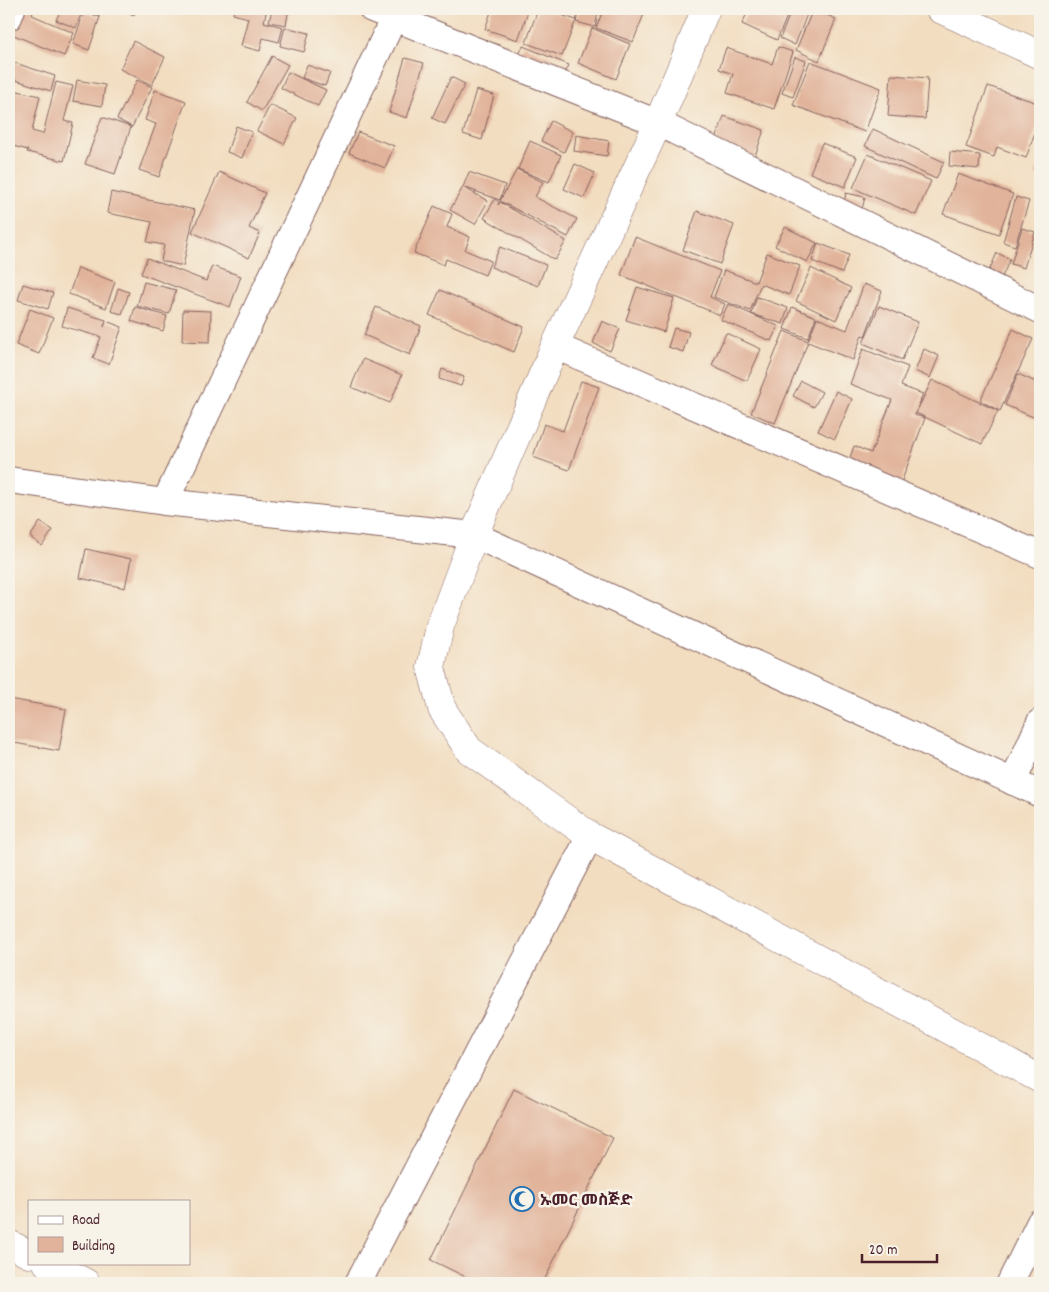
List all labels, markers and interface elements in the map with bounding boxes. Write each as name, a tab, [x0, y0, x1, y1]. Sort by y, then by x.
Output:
mosque icon: ኡመር መስጅድ	[509, 1186, 535, 1212]
place label: ኡመር መስጅድ	[540, 1190, 633, 1213]
legend	[28, 1200, 190, 1264]
text: Road	[72, 1210, 100, 1232]
scale bar	[862, 1232, 936, 1264]
text: Building	[72, 1236, 115, 1258]
text: 20 m	[869, 1240, 897, 1262]

